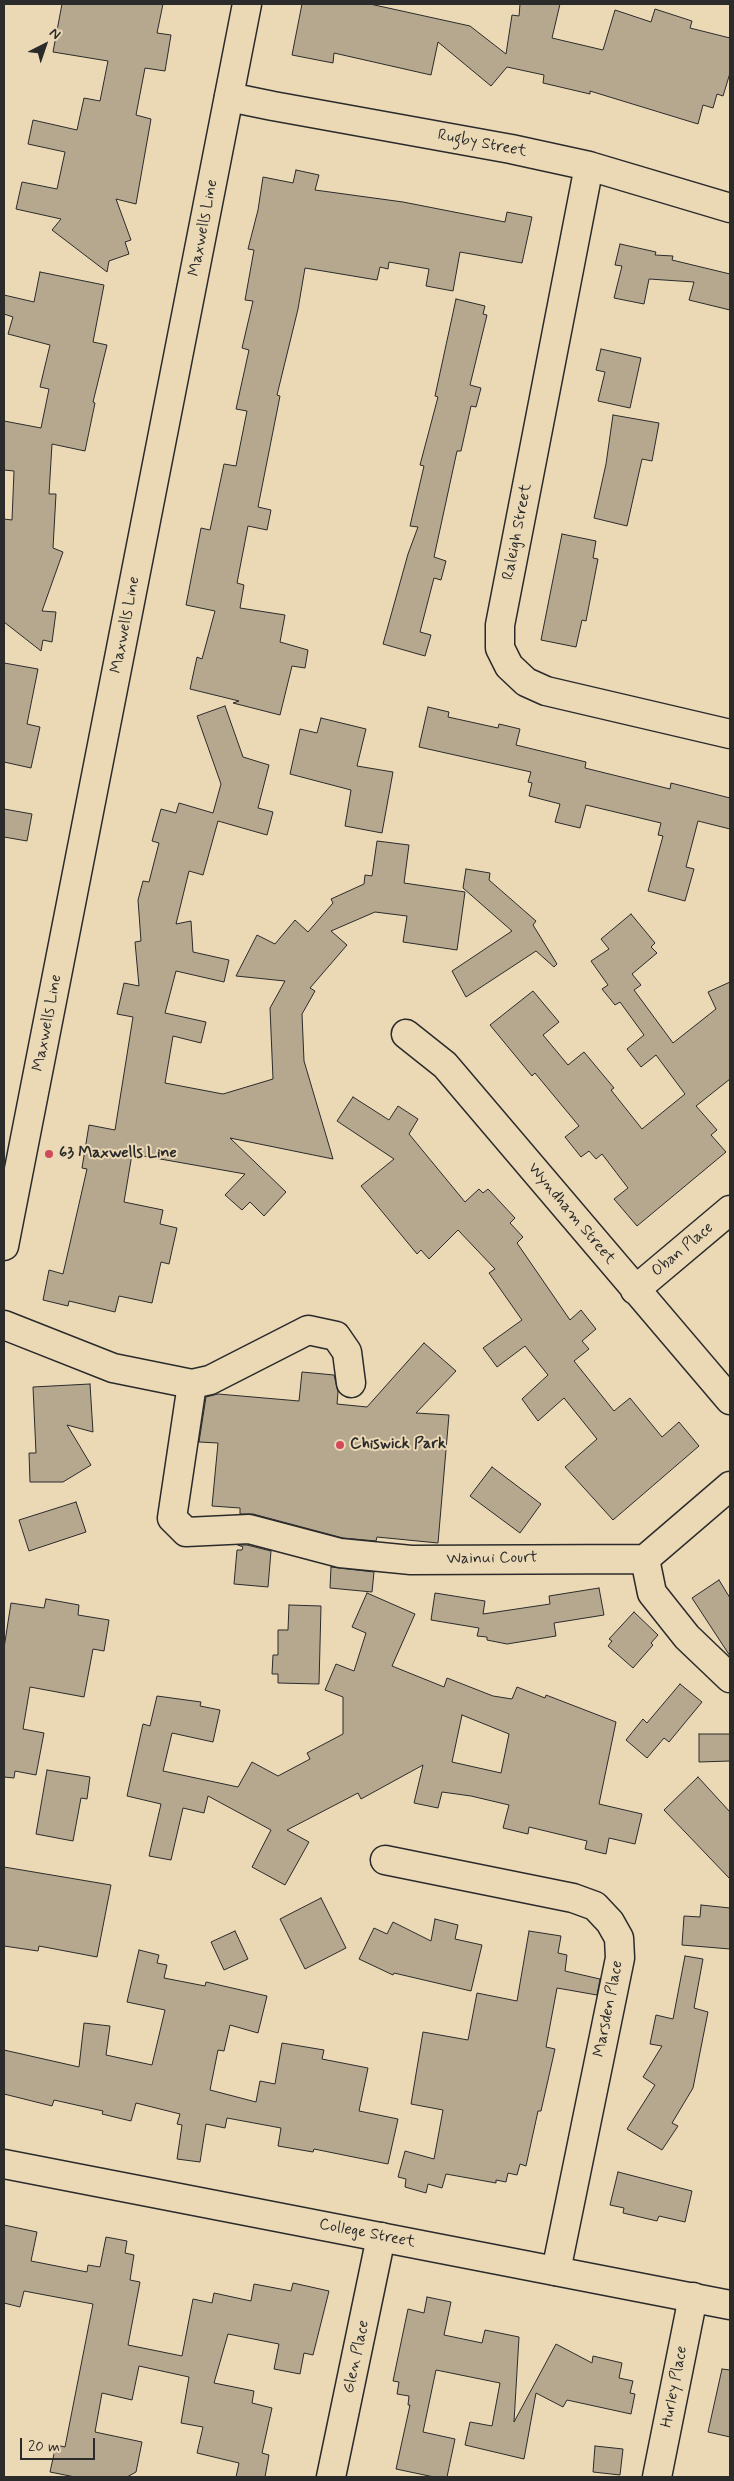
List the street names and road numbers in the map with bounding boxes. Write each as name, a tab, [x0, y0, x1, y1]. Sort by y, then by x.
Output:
street label: Rugby Street	[436, 126, 528, 162]
street label: Maxwells Line	[185, 178, 223, 278]
street label: Raleigh Street	[499, 482, 537, 582]
street label: Maxwells Line	[107, 575, 145, 675]
street label: Maxwells Line	[29, 973, 67, 1073]
street label: Wyndham Street	[523, 1159, 619, 1269]
street label: Oban Place	[648, 1219, 718, 1281]
street label: Wainui Court	[446, 1549, 538, 1569]
street label: Marsden Place	[590, 1959, 628, 2059]
street label: College Street	[317, 2215, 417, 2253]
street label: Glen Place	[340, 2319, 374, 2395]
street label: Hurley Place	[658, 2345, 692, 2429]

